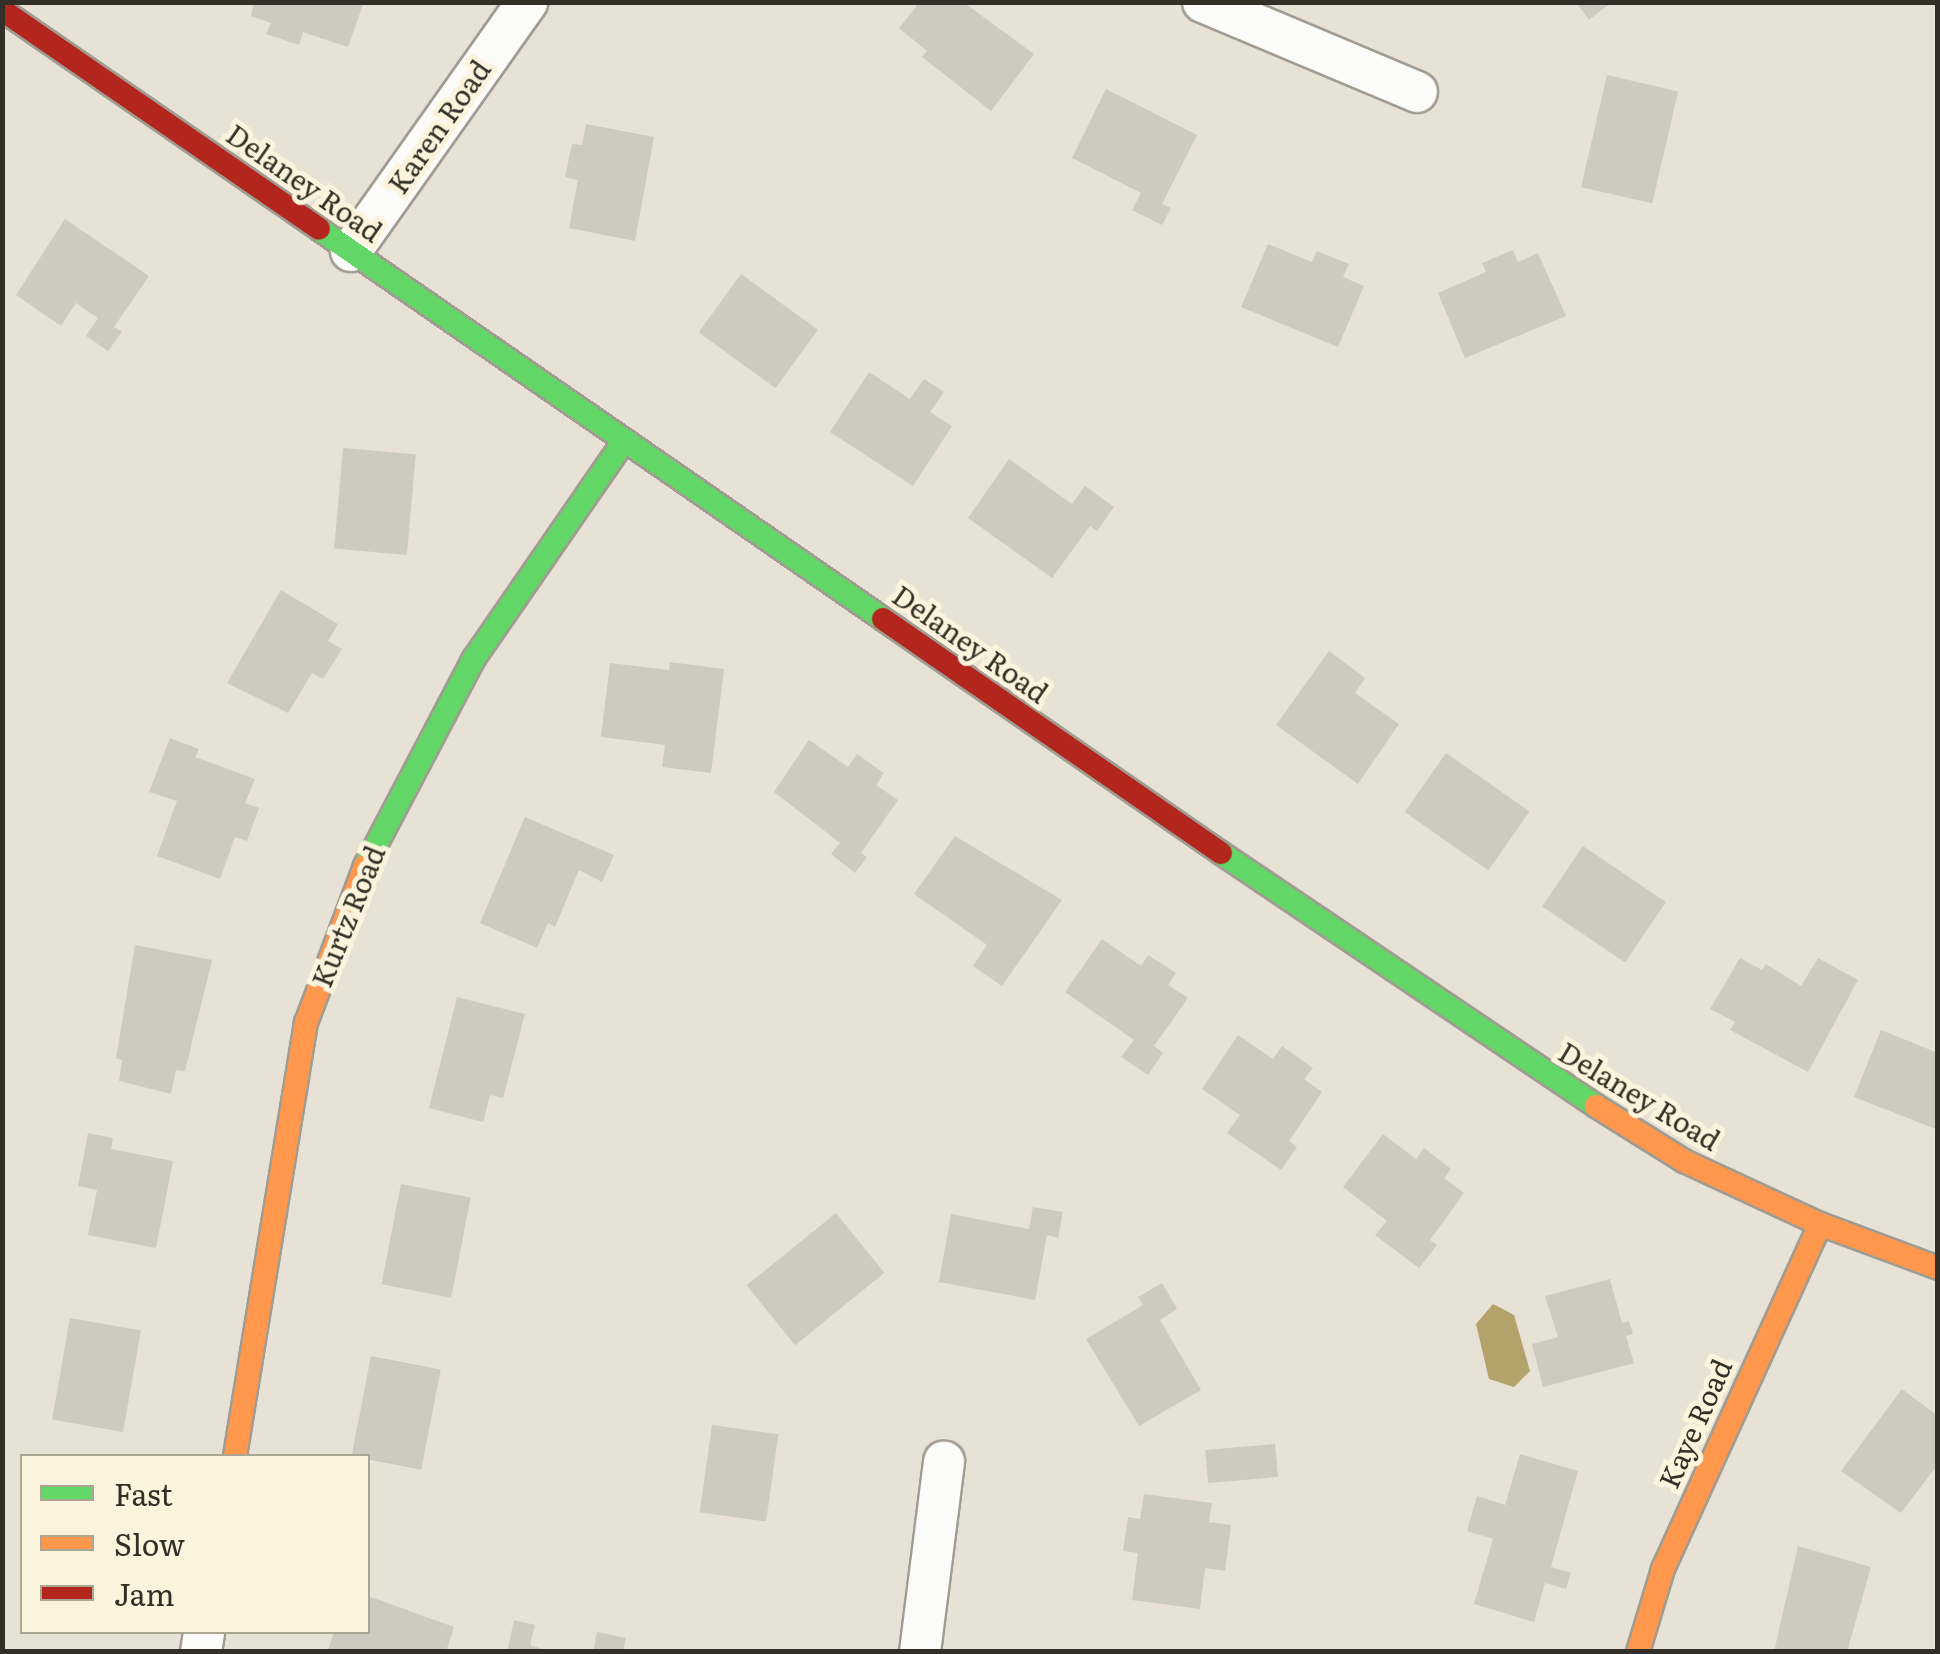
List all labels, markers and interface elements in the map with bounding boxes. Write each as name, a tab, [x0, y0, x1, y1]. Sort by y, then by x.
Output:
street label: Karen Road	[380, 53, 496, 199]
street label: Delaney Road	[221, 116, 389, 248]
street label: Delaney Road	[887, 577, 1055, 709]
street label: Kurtz Road	[303, 841, 391, 991]
street label: Delaney Road	[1553, 1034, 1727, 1156]
street label: Kaye Road	[1651, 1353, 1737, 1493]
legend	[20, 1454, 370, 1634]
text: Fast	[114, 1471, 173, 1515]
text: Slow	[114, 1521, 185, 1565]
text: Jam	[114, 1571, 174, 1615]

